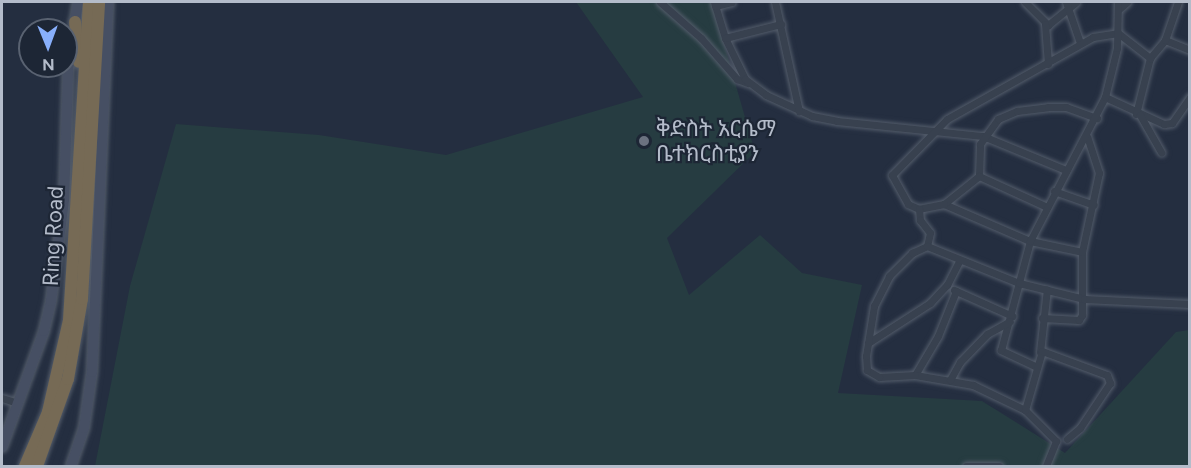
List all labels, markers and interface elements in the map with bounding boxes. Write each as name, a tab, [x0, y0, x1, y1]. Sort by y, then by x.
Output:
north arrow	[18, 18, 78, 78]
text: N	[42, 55, 55, 74]
place label: ቅድስት አርሴማ ቤተክርስቲያን	[656, 115, 776, 166]
marker: ቅድስት አርሴማ ቤተክርስቲያን	[637, 134, 651, 148]
street label: Ring Road	[37, 185, 69, 287]

